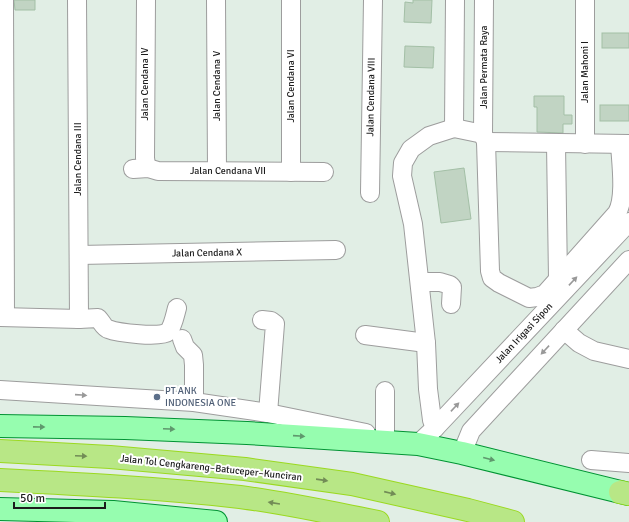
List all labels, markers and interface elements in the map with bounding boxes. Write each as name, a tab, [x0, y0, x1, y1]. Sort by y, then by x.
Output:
street label: Jalan Permata Raya	[478, 25, 490, 109]
street label: Jalan Mahoni I	[579, 41, 591, 103]
street label: Jalan Cendana IV	[139, 47, 151, 121]
street label: Jalan Cendana VI	[285, 49, 297, 123]
street label: Jalan Cendana V	[211, 51, 223, 121]
street label: Jalan Cendana VIII	[364, 57, 378, 137]
street label: Jalan Cendana III	[72, 122, 84, 196]
street label: Jalan Cendana VII	[190, 165, 266, 177]
street label: Jalan Cendana X	[172, 246, 242, 260]
one-way arrow	[568, 276, 578, 286]
street label: Jalan Irigasi Sipon	[493, 300, 555, 366]
one-way arrow	[541, 345, 550, 355]
place label: PT ANK INDONESIA ONE	[165, 385, 236, 409]
one-way arrow	[75, 391, 87, 398]
marker: PT ANK INDONESIA ONE	[152, 392, 162, 402]
one-way arrow	[451, 401, 460, 412]
one-way arrow	[33, 424, 46, 430]
one-way arrow	[163, 426, 175, 433]
one-way arrow	[293, 433, 306, 439]
one-way arrow	[75, 452, 87, 459]
street label: Jalan Tol Cengkareng–Batuceper–Kunciran	[119, 452, 303, 484]
one-way arrow	[483, 457, 496, 463]
one-way arrow	[315, 477, 328, 483]
scale bar	[14, 484, 105, 510]
one-way arrow	[384, 490, 397, 496]
text: 50 m	[20, 491, 45, 506]
one-way arrow	[268, 500, 280, 506]

